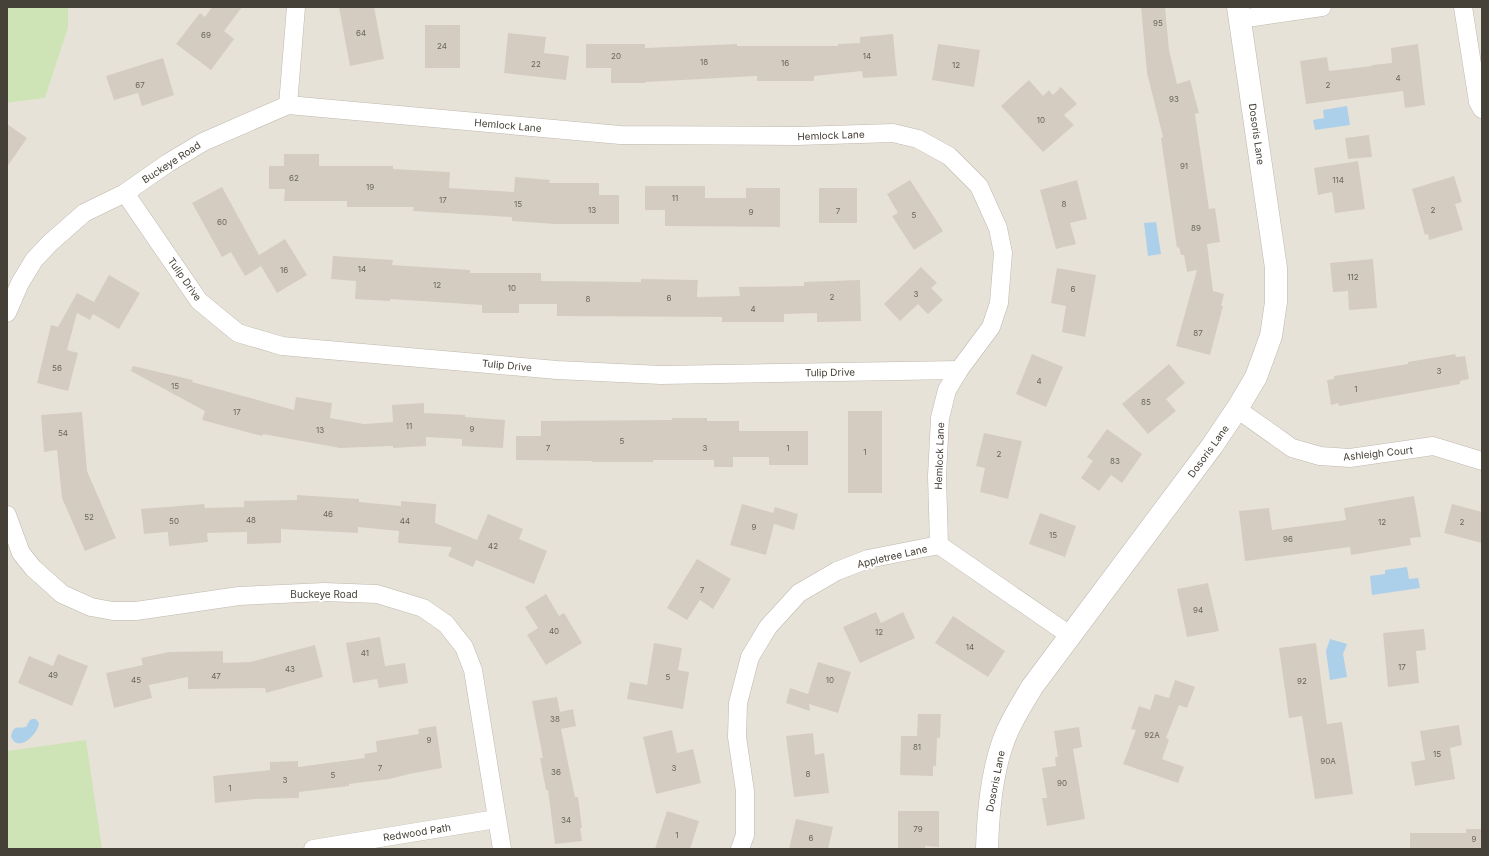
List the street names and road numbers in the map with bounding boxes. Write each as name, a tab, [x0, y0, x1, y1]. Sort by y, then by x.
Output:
street label: Dosoris Lane	[1247, 102, 1267, 166]
street label: Hemlock Lane	[474, 116, 542, 134]
street label: Hemlock Lane	[797, 128, 865, 142]
street label: Buckeye Road	[140, 139, 202, 185]
street label: Tulip Drive	[166, 255, 204, 303]
street label: Tulip Drive	[481, 357, 533, 373]
street label: Tulip Drive	[805, 366, 855, 378]
street label: Hemlock Lane	[932, 422, 946, 490]
street label: Dosoris Lane	[1185, 422, 1231, 480]
street label: Ashleigh Court	[1343, 443, 1414, 463]
street label: Appletree Lane	[856, 542, 928, 570]
street label: Buckeye Road	[290, 588, 358, 600]
street label: Dosoris Lane	[983, 749, 1007, 813]
street label: Redwood Path	[382, 821, 452, 843]

